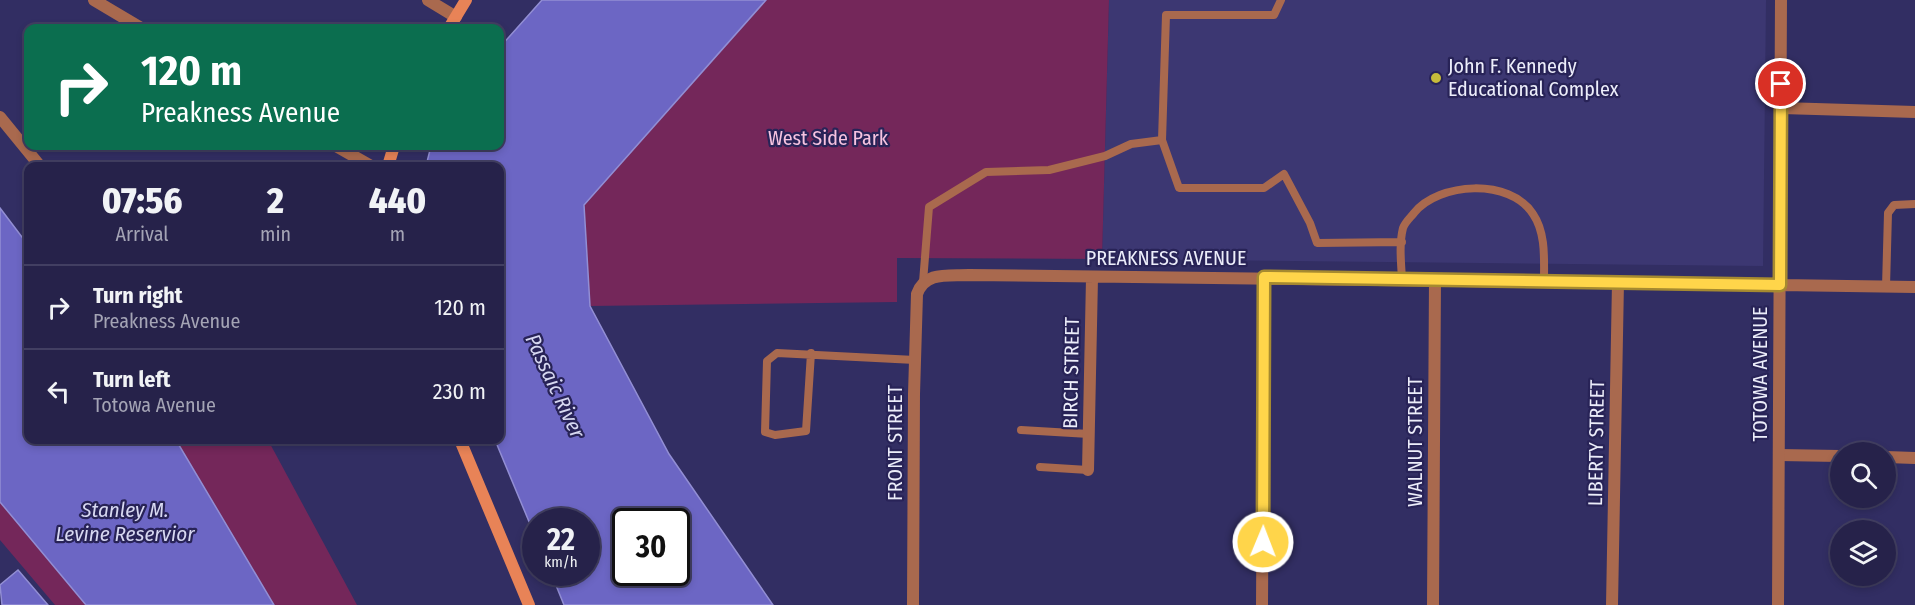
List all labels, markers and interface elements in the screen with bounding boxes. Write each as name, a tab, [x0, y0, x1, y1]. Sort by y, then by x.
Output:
text: 120 m	[141, 46, 242, 96]
icon: right	[42, 48, 120, 126]
place label: John F. Kennedy Educational Complex	[1448, 54, 1619, 101]
pin	[1755, 58, 1806, 109]
icon: arrive	[1764, 67, 1797, 100]
marker: John F. Kennedy Educational Complex	[1429, 71, 1443, 85]
text: Preakness Avenue	[141, 97, 340, 129]
park label: West Side Park	[768, 126, 889, 150]
text: 07:56	[102, 179, 182, 223]
text: 2	[267, 179, 284, 223]
text: 440	[369, 179, 426, 223]
text: Arrival	[116, 222, 169, 246]
text: min	[260, 222, 291, 246]
text: m	[390, 222, 405, 246]
street label: PREAKNESS AVENUE	[1086, 246, 1246, 270]
text: Turn right	[93, 282, 182, 309]
icon: right	[42, 291, 75, 324]
text: 120 m	[434, 294, 486, 321]
street label: TOTOWA AVENUE	[1748, 307, 1772, 441]
text: Preakness Avenue	[93, 309, 240, 333]
street label: BIRCH STREET	[1058, 316, 1084, 429]
water label: Passaic River	[520, 330, 591, 443]
text: Turn left	[93, 366, 171, 393]
icon: left	[42, 375, 75, 408]
street label: WALNUT STREET	[1403, 376, 1427, 507]
text: 230 m	[433, 378, 486, 405]
street label: LIBERTY STREET	[1583, 379, 1609, 506]
street label: FRONT STREET	[883, 384, 907, 501]
text: Totowa Avenue	[93, 393, 216, 417]
map controls	[1830, 442, 1896, 586]
button: search	[1830, 442, 1896, 508]
water label: Stanley M. Levine Reservior	[55, 497, 195, 547]
speed limit sign: 30	[612, 508, 690, 586]
position arrow	[1231, 510, 1295, 574]
button: layers	[1830, 520, 1896, 586]
text: 22	[547, 522, 575, 558]
text: km/h	[544, 553, 578, 571]

